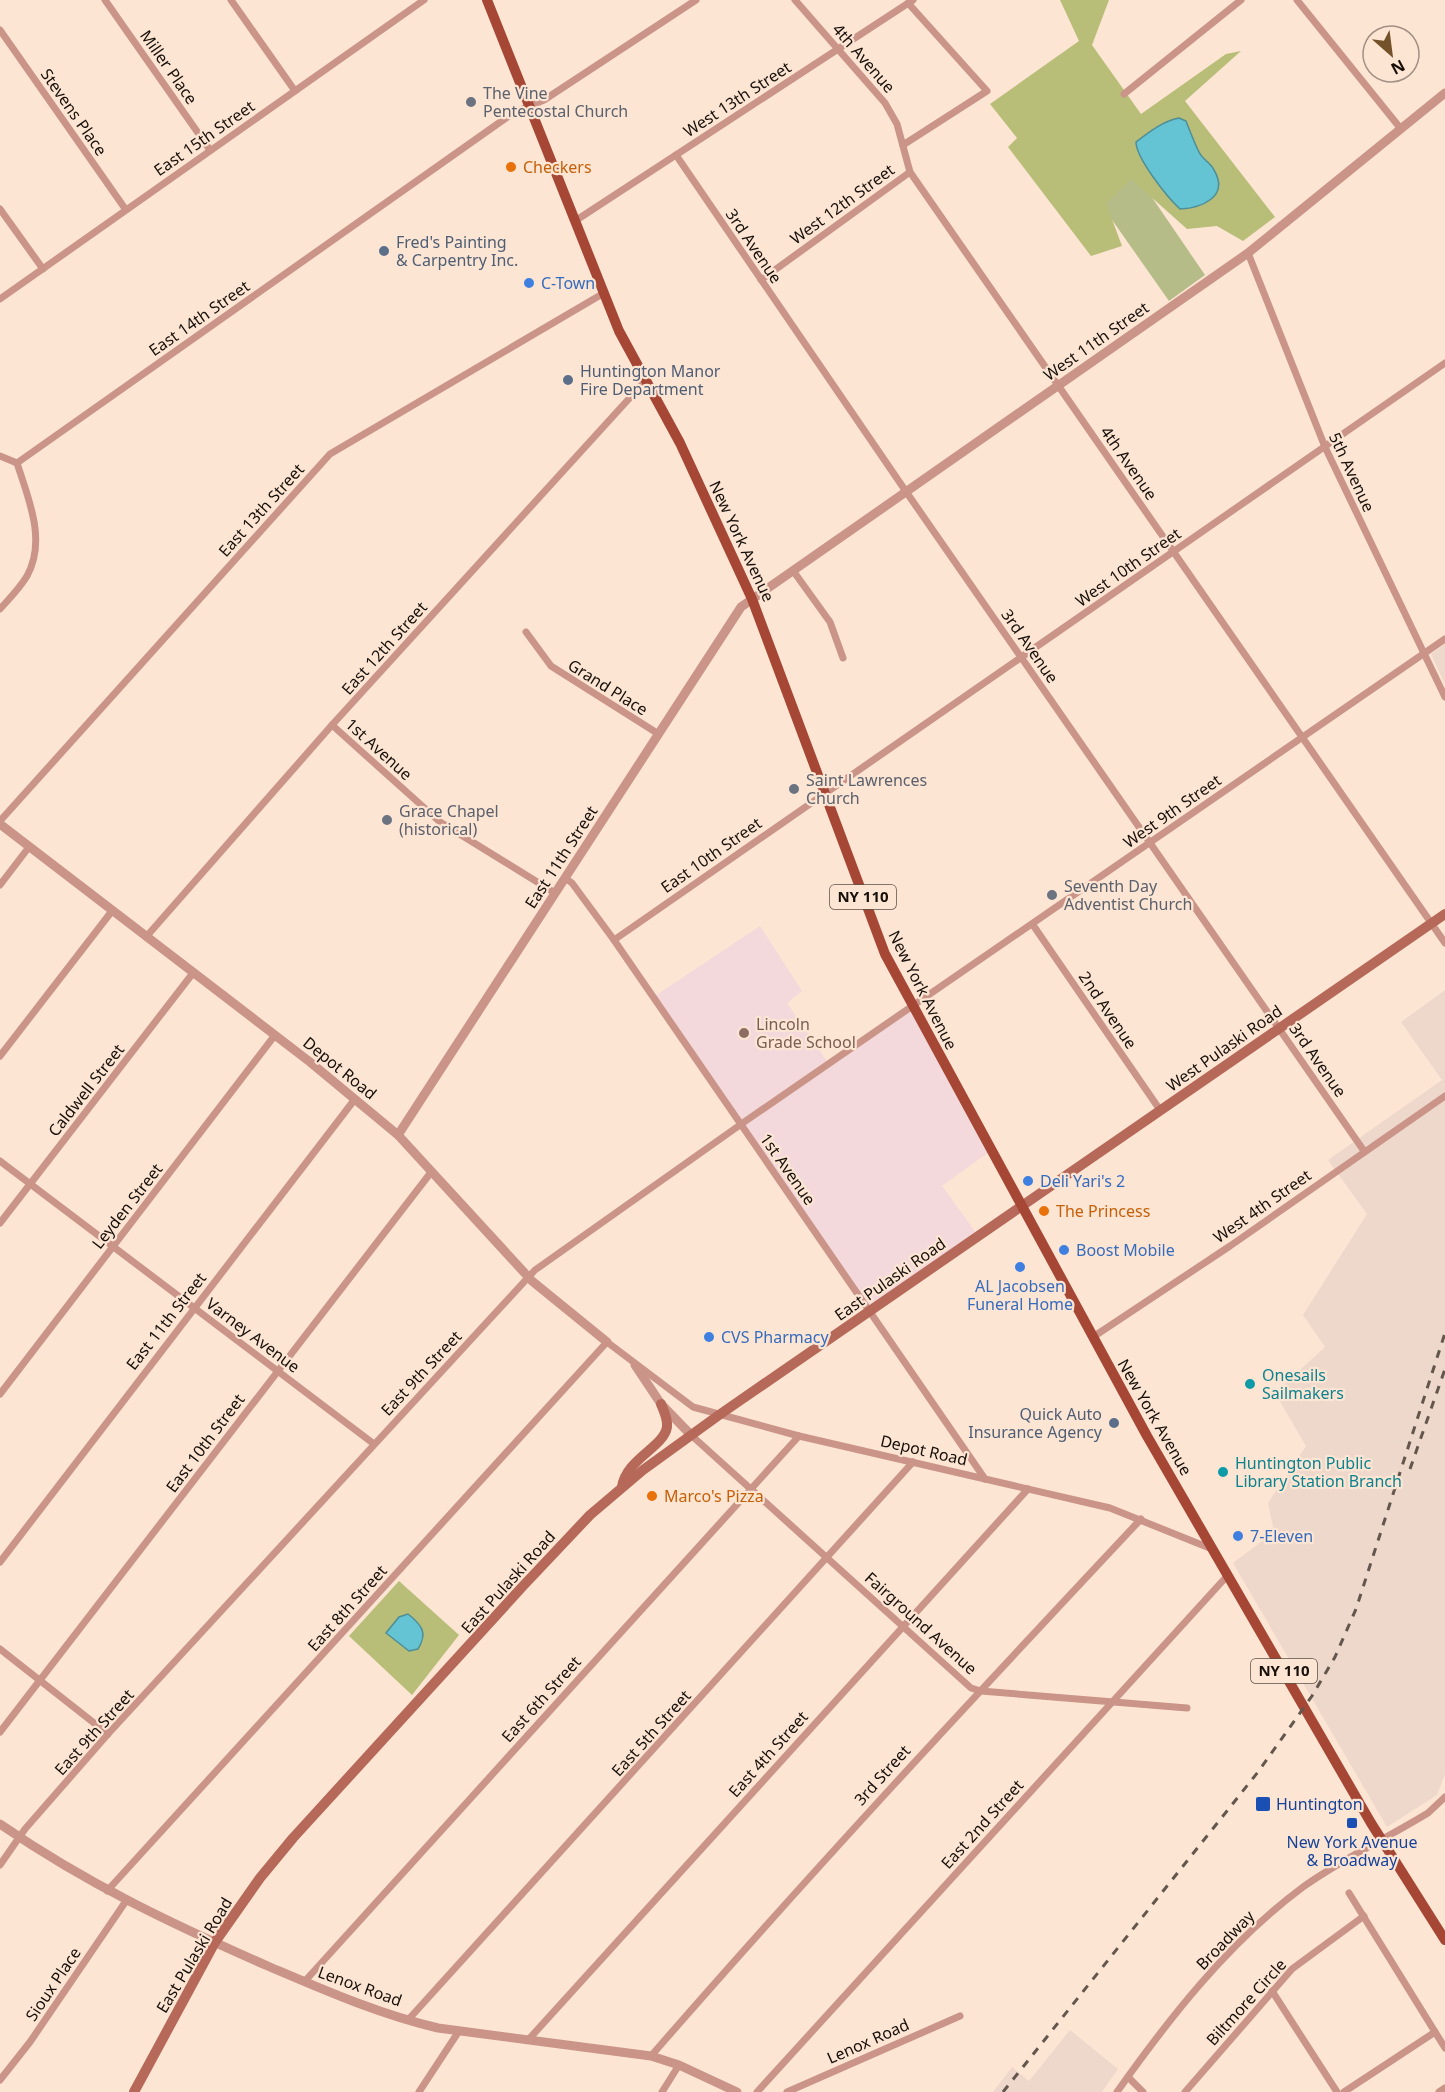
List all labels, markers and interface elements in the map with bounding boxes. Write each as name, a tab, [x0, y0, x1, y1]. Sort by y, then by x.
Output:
street label: 4th Avenue	[828, 19, 900, 97]
north arrow	[1361, 24, 1421, 84]
street label: Miller Place	[135, 25, 203, 109]
text: N	[1387, 54, 1409, 80]
street label: West 13th Street	[679, 56, 795, 142]
street label: Stevens Place	[36, 64, 112, 160]
place label: The Vine Pentecostal Church	[483, 82, 628, 122]
street label: East 15th Street	[149, 95, 259, 181]
marker: The Vine Pentecostal Church	[464, 95, 478, 109]
place label: Checkers	[523, 156, 592, 178]
street label: West 12th Street	[785, 159, 899, 249]
marker: Checkers	[504, 160, 518, 174]
street label: 3rd Avenue	[721, 204, 787, 288]
place label: Fred's Painting & Carpentry Inc.	[396, 231, 518, 271]
marker: Fred's Painting & Carpentry Inc.	[377, 244, 391, 258]
place label: C-Town	[541, 272, 595, 294]
street label: East 14th Street	[144, 275, 254, 361]
marker: C-Town	[522, 276, 536, 290]
street label: West 11th Street	[1039, 296, 1153, 386]
place label: Huntington Manor Fire Department	[580, 360, 721, 400]
marker: Huntington Manor Fire Department	[561, 373, 575, 387]
street label: 4th Avenue	[1096, 422, 1162, 504]
street label: 5th Avenue	[1324, 429, 1380, 515]
street label: East 13th Street	[213, 459, 309, 561]
street label: New York Avenue	[704, 477, 780, 605]
street label: West 10th Street	[1071, 522, 1185, 612]
street label: East 12th Street	[336, 597, 432, 699]
street label: 3rd Avenue	[996, 605, 1064, 687]
street label: Grand Place	[564, 654, 652, 720]
street label: 1st Avenue	[341, 713, 417, 785]
place label: Saint Lawrences Church	[806, 769, 927, 809]
street label: West 9th Street	[1119, 769, 1226, 853]
marker: Saint Lawrences Church	[787, 782, 801, 796]
place label: Grace Chapel (historical)	[399, 800, 499, 840]
street label: East 11th Street	[520, 801, 603, 913]
street label: East 10th Street	[656, 812, 766, 898]
marker: Grace Chapel (historical)	[380, 813, 394, 827]
place label: Seventh Day Adventist Church	[1064, 875, 1192, 915]
road number: NY 110	[830, 885, 896, 909]
marker: Seventh Day Adventist Church	[1045, 888, 1059, 902]
street label: New York Avenue	[883, 927, 963, 1053]
street label: 2nd Avenue	[1074, 967, 1142, 1053]
street label: West Pulaski Road	[1162, 1000, 1286, 1096]
place label: Lincoln Grade School	[756, 1013, 856, 1053]
street label: 3rd Avenue	[1284, 1019, 1352, 1101]
marker: Lincoln Grade School	[737, 1026, 751, 1040]
street label: Depot Road	[299, 1032, 381, 1104]
street label: Caldwell Street	[43, 1039, 129, 1141]
street label: 1st Avenue	[755, 1129, 821, 1209]
street label: Leyden Street	[87, 1159, 167, 1253]
street label: West 4th Street	[1209, 1164, 1316, 1248]
place label: Deli Yari's 2	[1040, 1170, 1125, 1192]
marker: Deli Yari's 2	[1021, 1174, 1035, 1188]
place label: The Princess	[1056, 1200, 1150, 1222]
marker: The Princess	[1037, 1204, 1051, 1218]
street label: East Pulaski Road	[830, 1232, 950, 1326]
place label: Boost Mobile	[1076, 1239, 1175, 1261]
marker: Boost Mobile	[1057, 1243, 1071, 1257]
marker: AL Jacobsen Funeral Home	[1013, 1260, 1027, 1274]
street label: East 11th Street	[121, 1267, 211, 1374]
place label: AL Jacobsen Funeral Home	[967, 1275, 1073, 1315]
street label: Varney Avenue	[202, 1293, 304, 1377]
street label: East 9th Street	[376, 1325, 466, 1420]
place label: CVS Pharmacy	[721, 1326, 829, 1348]
marker: CVS Pharmacy	[702, 1330, 716, 1344]
street label: New York Avenue	[1113, 1355, 1197, 1479]
place label: Onesails Sailmakers	[1262, 1364, 1344, 1404]
marker: Onesails Sailmakers	[1243, 1377, 1257, 1391]
street label: East 10th Street	[161, 1389, 250, 1497]
place label: Quick Auto Insurance Agency	[968, 1403, 1103, 1443]
marker: Quick Auto Insurance Agency	[1107, 1416, 1121, 1430]
street label: Depot Road	[878, 1429, 970, 1471]
place label: Huntington Public Library Station Branch	[1235, 1452, 1402, 1492]
marker: Huntington Public Library Station Branch	[1216, 1465, 1230, 1479]
place label: Marco's Pizza	[664, 1485, 764, 1507]
marker: Marco's Pizza	[645, 1489, 659, 1503]
place label: 7-Eleven	[1250, 1525, 1313, 1547]
street label: East Pulaski Road	[456, 1526, 560, 1638]
marker: 7-Eleven	[1231, 1529, 1245, 1543]
street label: East 8th Street	[302, 1560, 392, 1656]
street label: Fairground Avenue	[860, 1567, 982, 1679]
street label: East 6th Street	[496, 1651, 586, 1747]
road number: NY 110	[1251, 1659, 1317, 1683]
street label: East 9th Street	[49, 1684, 139, 1780]
street label: East 5th Street	[606, 1685, 696, 1781]
street label: East 4th Street	[723, 1706, 813, 1802]
street label: 3rd Street	[849, 1740, 915, 1810]
street label: East 2nd Street	[936, 1774, 1028, 1873]
place label: Huntington	[1276, 1793, 1363, 1815]
marker: Huntington	[1254, 1795, 1272, 1813]
marker: New York Avenue & Broadway	[1345, 1816, 1359, 1830]
place label: New York Avenue & Broadway	[1286, 1831, 1418, 1871]
street label: East Pulaski Road	[151, 1893, 237, 2017]
street label: Broadway	[1191, 1905, 1260, 1975]
street label: Sioux Place	[20, 1943, 86, 2025]
street label: Biltmore Circle	[1201, 1954, 1291, 2050]
street label: Lenox Road	[315, 1961, 405, 2011]
street label: Lenox Road	[823, 2013, 913, 2069]

